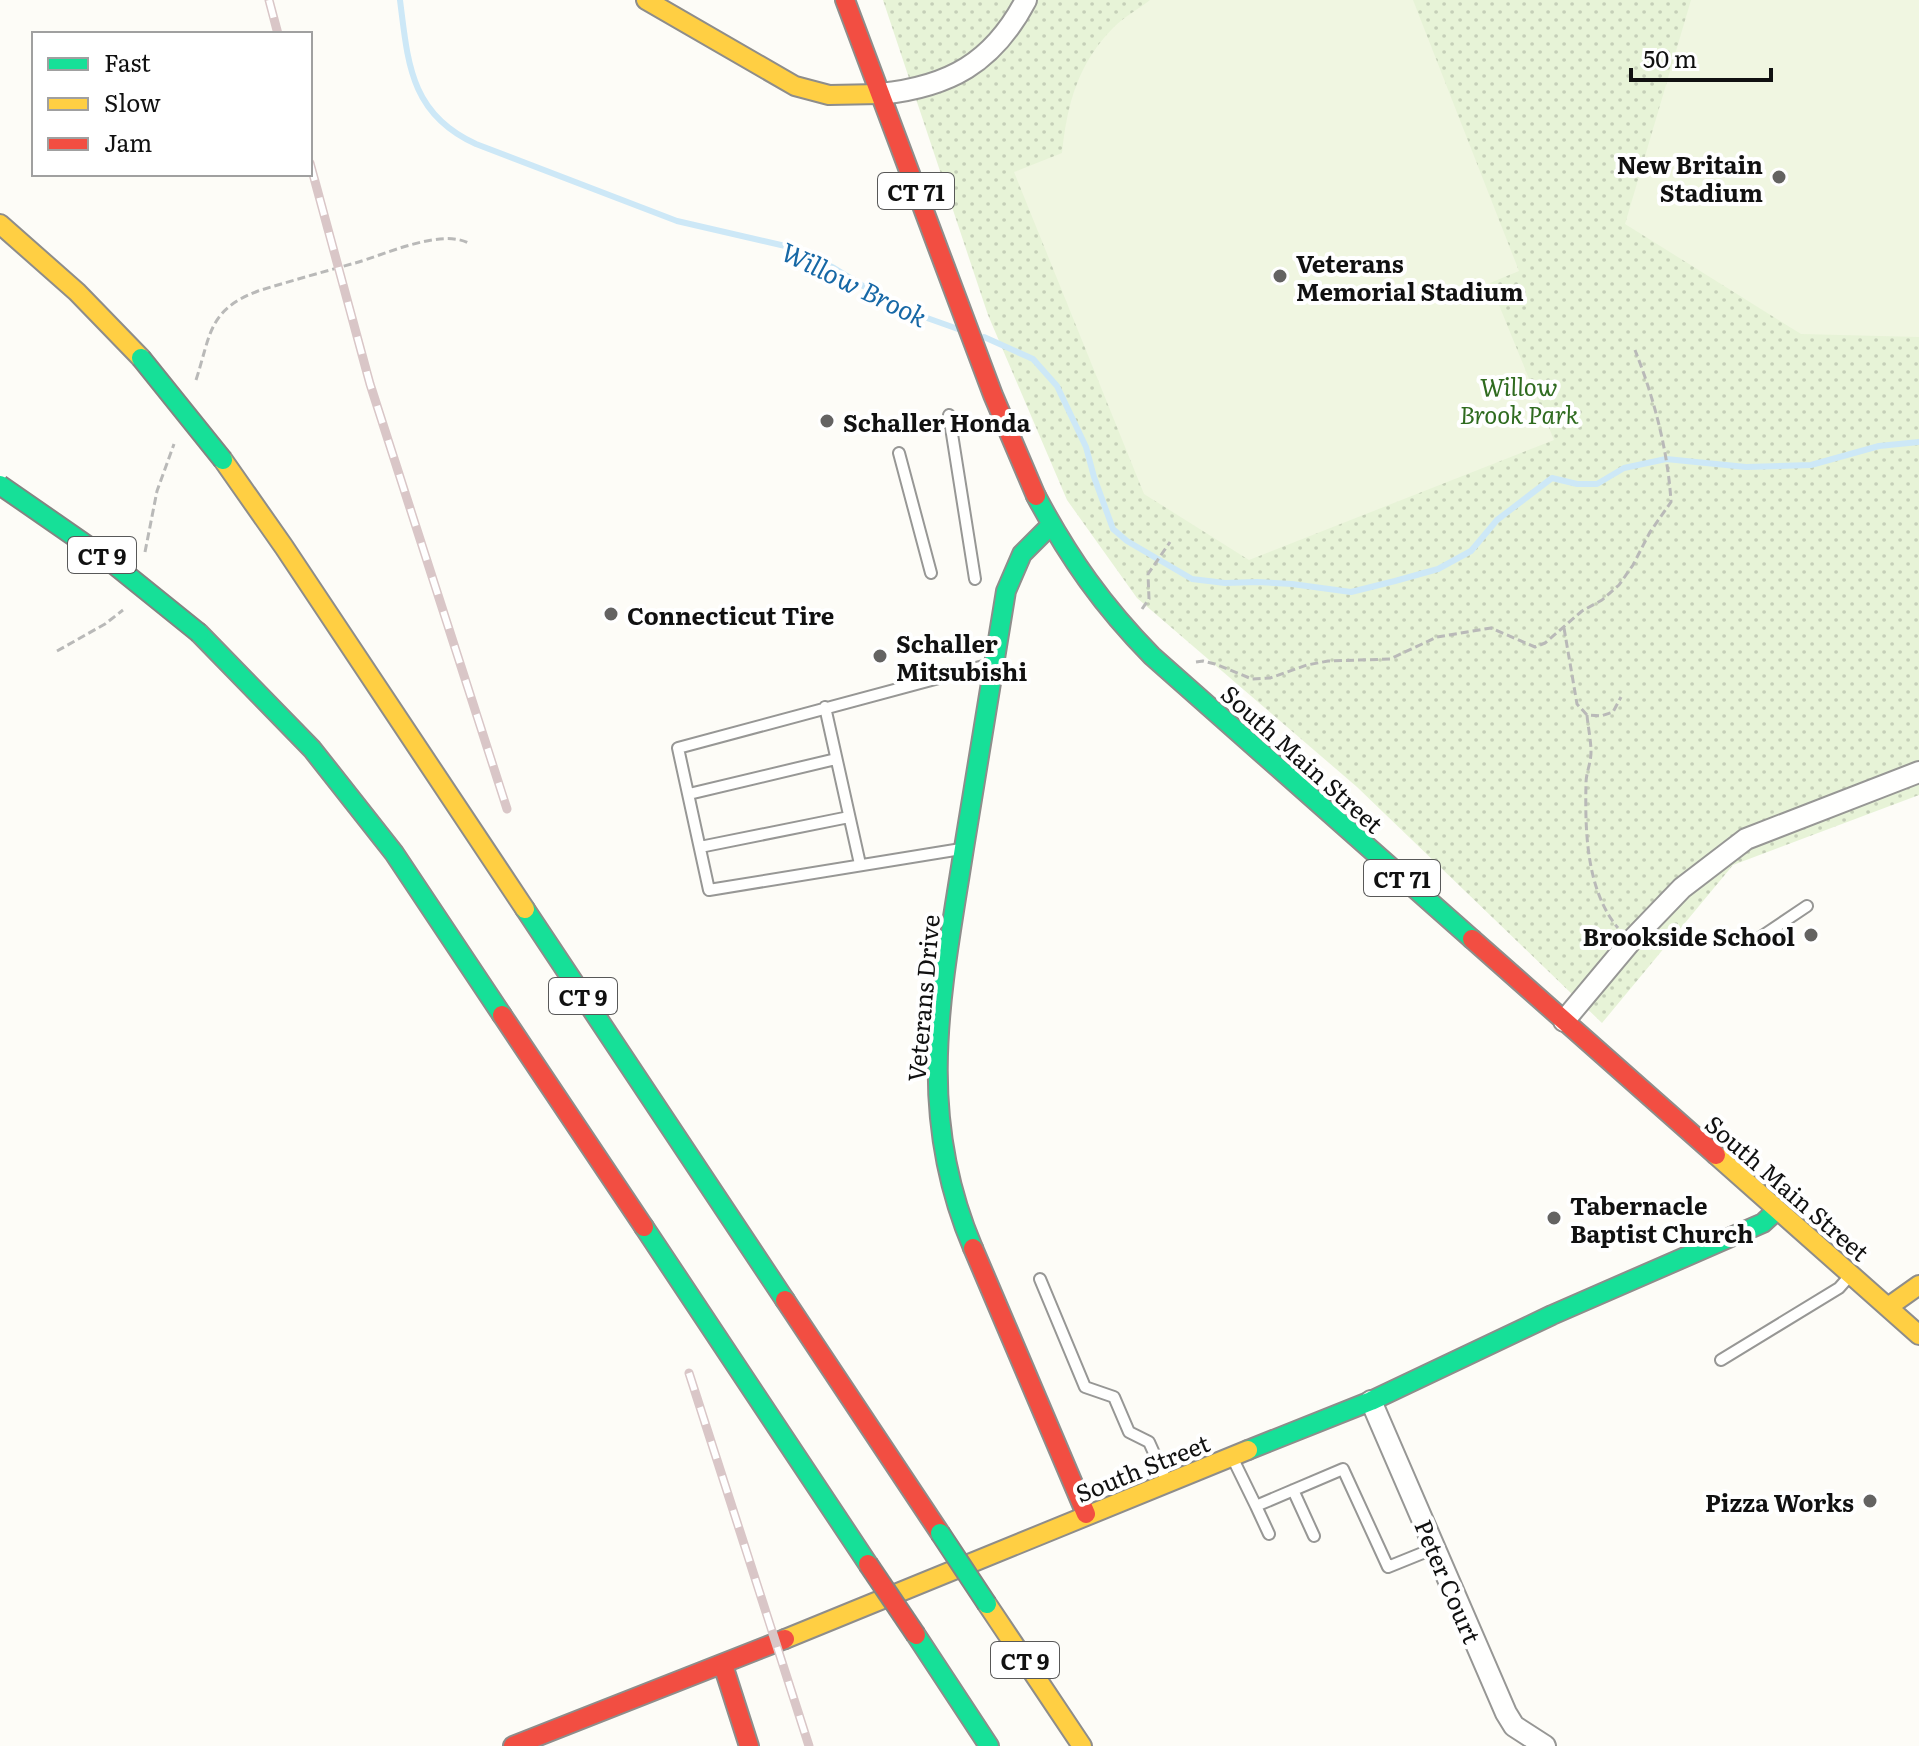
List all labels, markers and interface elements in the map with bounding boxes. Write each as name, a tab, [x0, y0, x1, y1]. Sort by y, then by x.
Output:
legend	[32, 32, 312, 176]
scale bar	[1631, 32, 1771, 82]
text: 50 m	[1643, 40, 1697, 75]
text: Fast	[104, 44, 151, 79]
text: Slow	[104, 84, 161, 119]
text: Jam	[104, 124, 152, 159]
place label: New Britain Stadium	[1617, 146, 1763, 209]
marker: New Britain Stadium	[1770, 168, 1788, 186]
road number: CT 71	[878, 173, 954, 209]
water label: Willow Brook	[775, 231, 935, 336]
place label: Veterans Memorial Stadium	[1296, 245, 1524, 308]
marker: Veterans Memorial Stadium	[1271, 267, 1289, 285]
park label: Willow Brook Park	[1459, 368, 1579, 431]
place label: Schaller Honda	[843, 404, 1031, 439]
marker: Schaller Honda	[818, 412, 836, 430]
road number: CT 9	[68, 537, 136, 573]
place label: Connecticut Tire	[627, 597, 834, 632]
marker: Connecticut Tire	[602, 605, 620, 623]
place label: Schaller Mitsubishi	[896, 625, 1027, 688]
marker: Schaller Mitsubishi	[871, 647, 889, 665]
street label: South Main Street	[1214, 676, 1392, 840]
road number: CT 71	[1364, 860, 1440, 896]
street label: Veterans Drive	[897, 913, 947, 1083]
place label: Brookside School	[1583, 918, 1795, 953]
marker: Brookside School	[1802, 926, 1820, 944]
road number: CT 9	[549, 978, 617, 1014]
street label: South Main Street	[1698, 1106, 1878, 1268]
place label: Tabernacle Baptist Church	[1570, 1187, 1754, 1250]
marker: Tabernacle Baptist Church	[1545, 1209, 1563, 1227]
street label: South Street	[1070, 1424, 1215, 1510]
place label: Pizza Works	[1705, 1484, 1854, 1519]
marker: Pizza Works	[1861, 1492, 1879, 1510]
street label: Peter Court	[1407, 1514, 1491, 1649]
road number: CT 9	[991, 1642, 1059, 1678]

